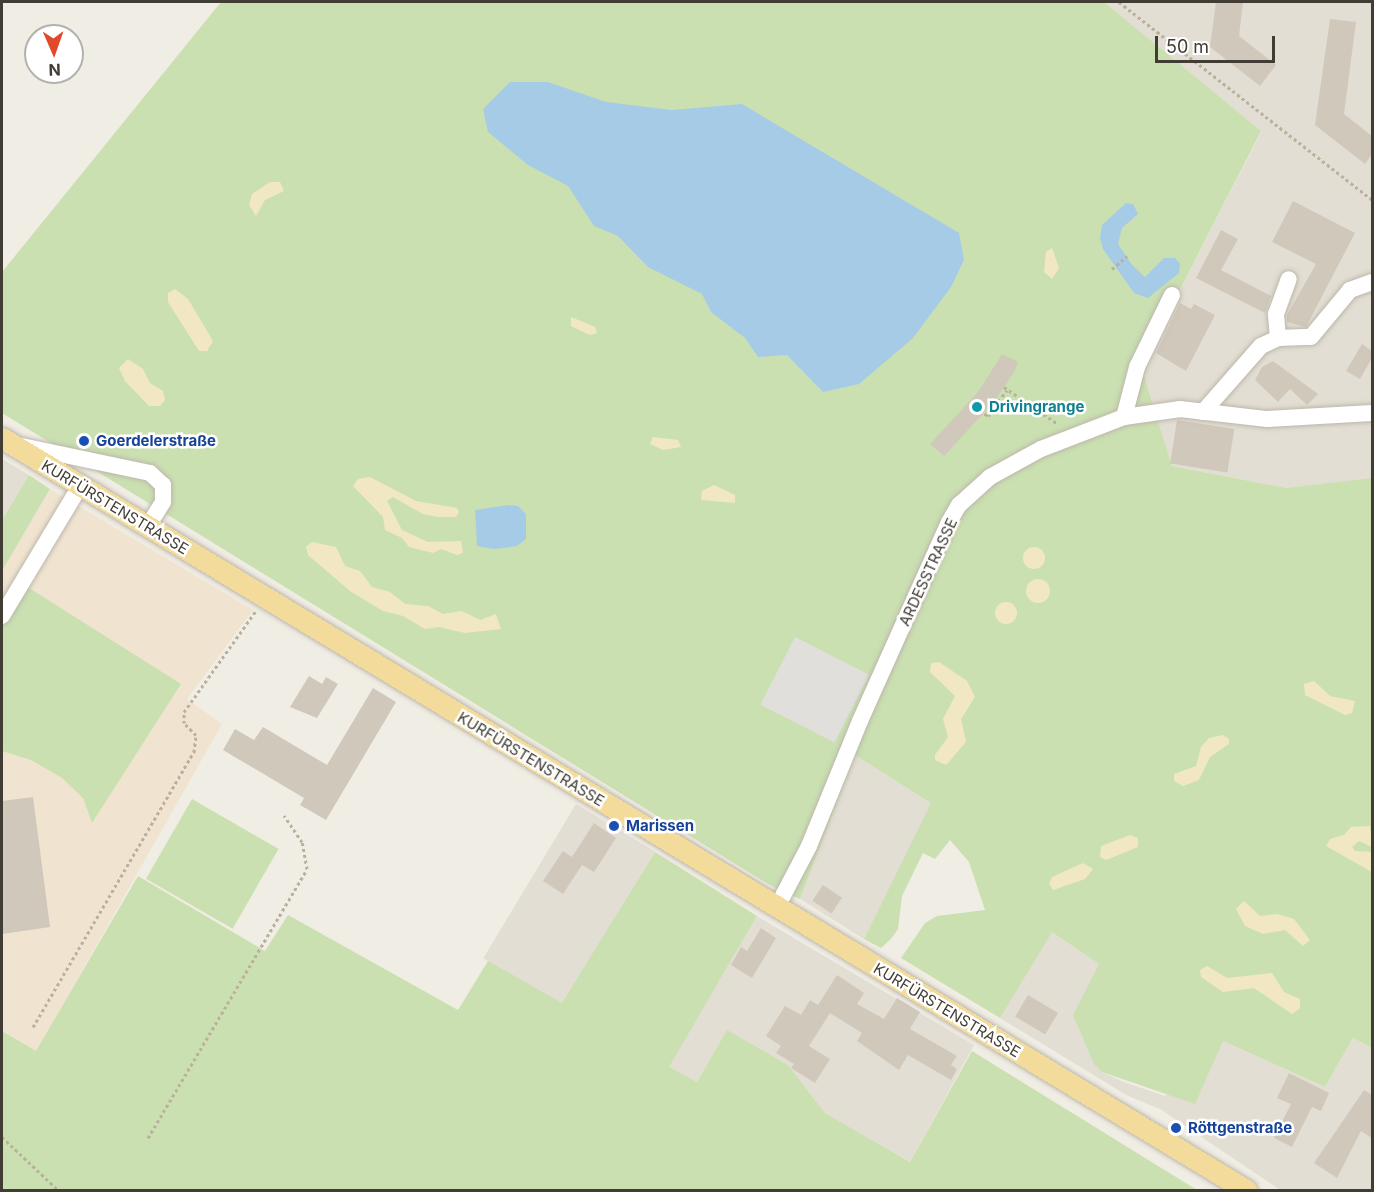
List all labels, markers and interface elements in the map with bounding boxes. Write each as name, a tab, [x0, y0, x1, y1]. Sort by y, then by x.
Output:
north arrow	[24, 24, 84, 84]
scale bar	[1158, 24, 1278, 62]
text: 50 m	[1166, 36, 1209, 57]
text: N	[48, 60, 61, 80]
place label: Drivingrange	[989, 398, 1084, 416]
marker: Drivingrange	[970, 400, 984, 414]
place label: Goerdelerstraße	[96, 432, 216, 450]
marker: Goerdelerstraße	[77, 434, 91, 448]
street label: KURFÜRSTENSTRASSE	[38, 456, 192, 558]
street label: ARDESSTRASSE	[895, 515, 961, 629]
street label: KURFÜRSTENSTRASSE	[454, 708, 608, 810]
place label: Marissen	[626, 817, 694, 835]
marker: Marissen	[607, 819, 621, 833]
street label: KURFÜRSTENSTRASSE	[870, 959, 1024, 1061]
place label: Röttgenstraße	[1188, 1119, 1292, 1137]
marker: Röttgenstraße	[1169, 1121, 1183, 1135]

